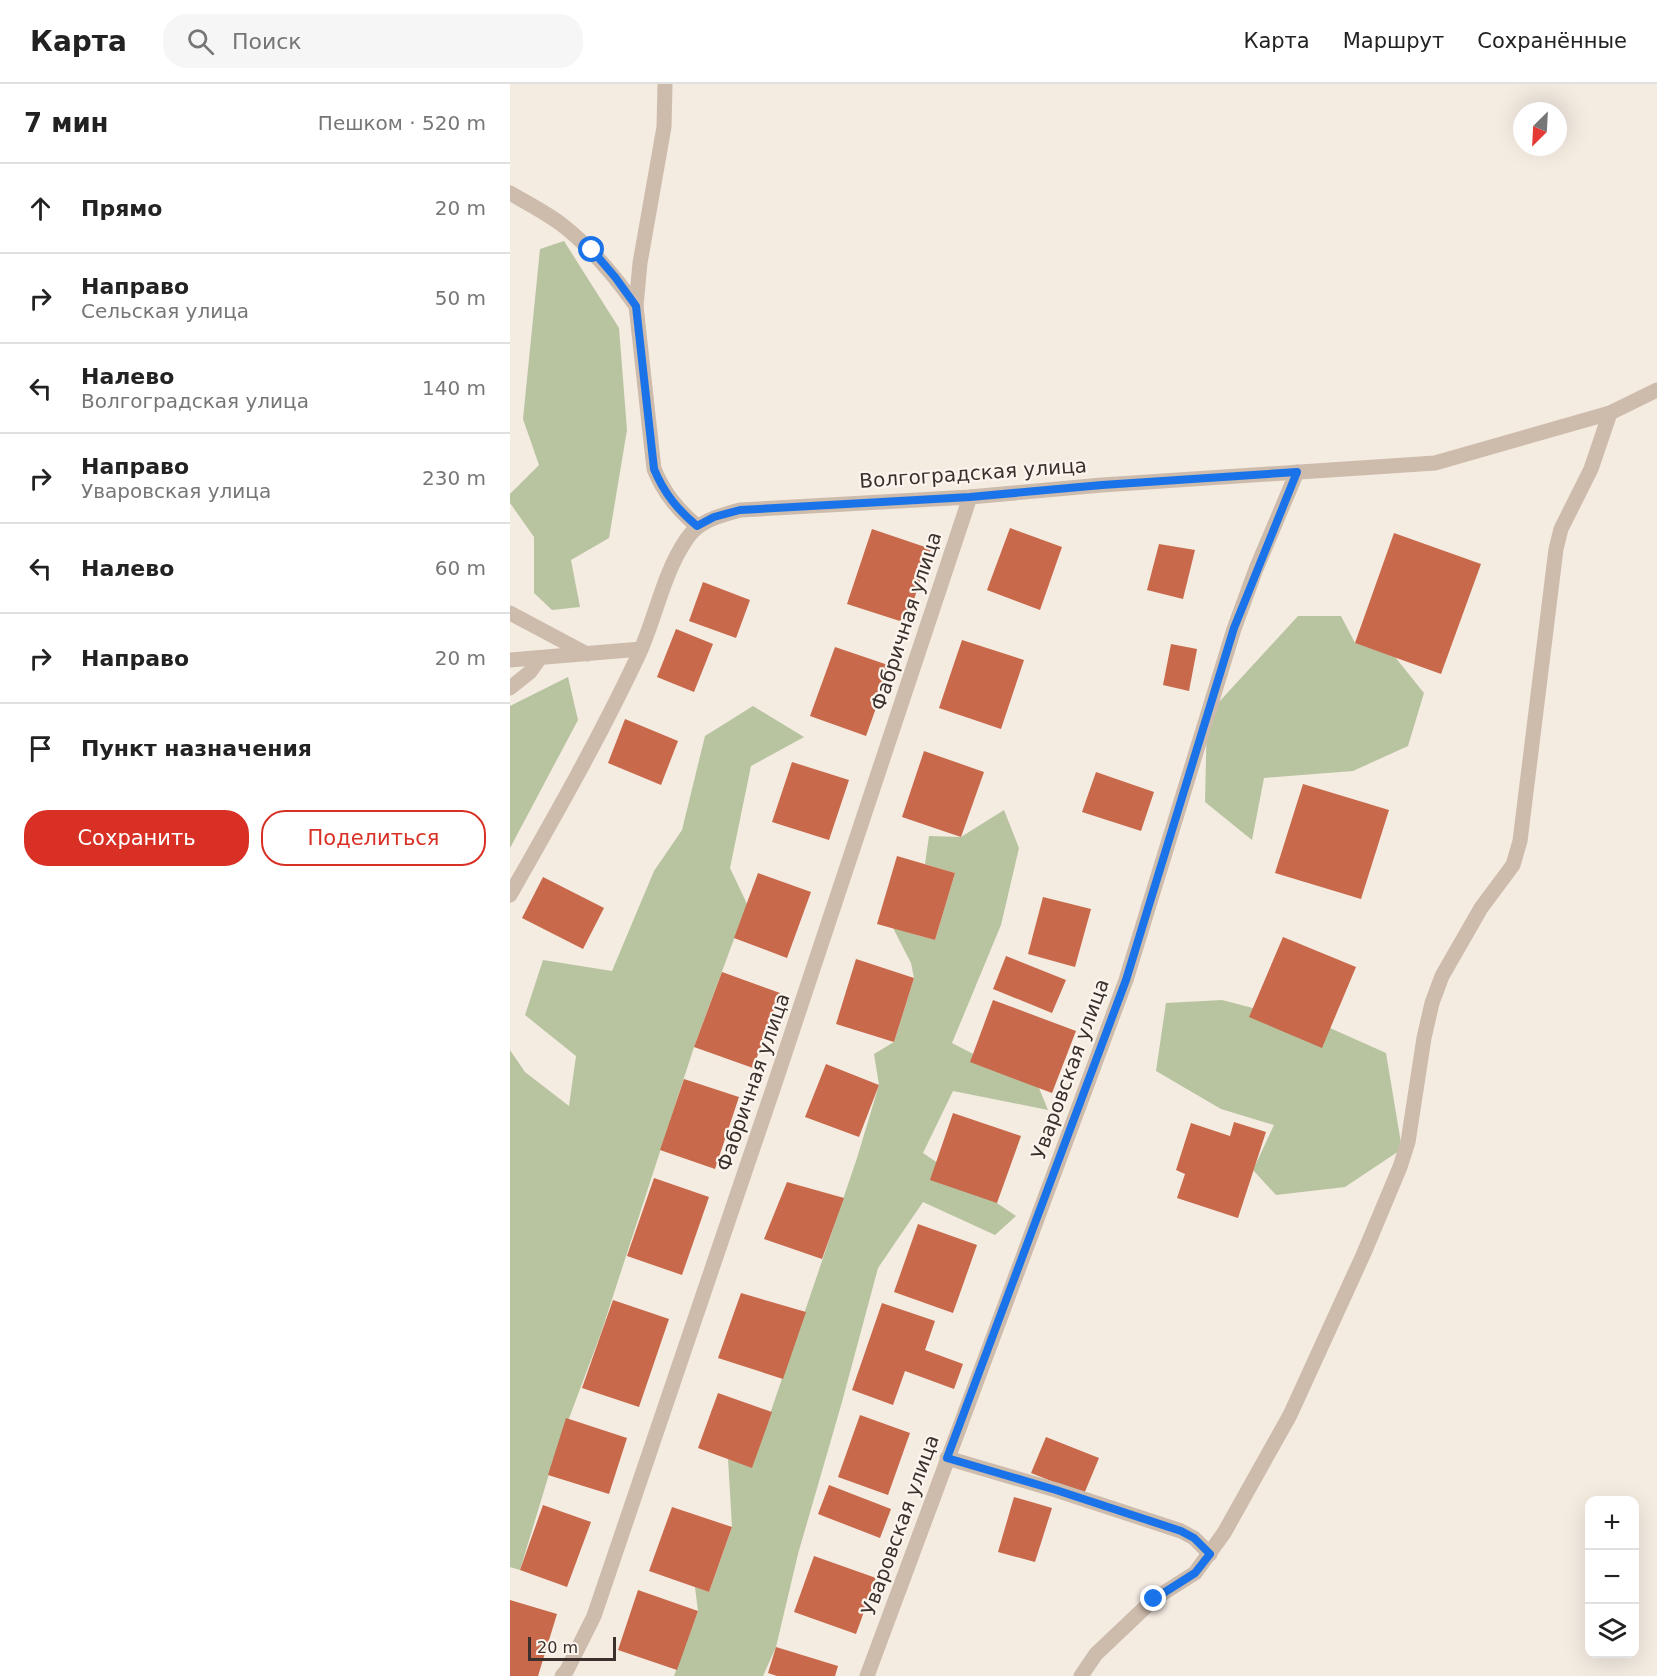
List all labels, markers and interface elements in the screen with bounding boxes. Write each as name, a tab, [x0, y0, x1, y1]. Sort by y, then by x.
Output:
search box	[163, 14, 583, 68]
text: Карта	[30, 25, 127, 58]
icon: search	[184, 25, 217, 58]
text: Поиск	[232, 29, 302, 54]
text: Карта	[1244, 29, 1310, 53]
text: Маршрут	[1343, 29, 1444, 53]
text: Сохранённые	[1477, 29, 1627, 53]
north arrow	[1513, 102, 1567, 156]
text: 7 мин	[24, 108, 109, 138]
text: Пешком · 520 m	[318, 111, 486, 135]
icon: ahead	[24, 192, 57, 225]
text: Прямо	[81, 196, 162, 221]
text: 20 m	[435, 196, 486, 220]
route start	[578, 236, 604, 262]
text: Направо	[81, 274, 189, 299]
icon: right	[24, 282, 57, 315]
text: 50 m	[435, 286, 486, 310]
text: Сельская улица	[81, 299, 249, 323]
text: Налево	[81, 364, 174, 389]
icon: left	[24, 372, 57, 405]
text: 140 m	[422, 376, 486, 400]
text: Волгоградская улица	[81, 389, 309, 413]
street label: Волгоградская улица	[858, 453, 1088, 493]
text: Направо	[81, 454, 189, 479]
icon: right	[24, 462, 57, 495]
text: 230 m	[422, 466, 486, 490]
text: Уваровская улица	[81, 479, 271, 503]
street label: Фабричная улица	[866, 529, 946, 713]
icon: left	[24, 552, 57, 585]
text: Налево	[81, 556, 174, 581]
text: 60 m	[435, 556, 486, 580]
icon: right	[24, 642, 57, 675]
text: Направо	[81, 646, 189, 671]
text: 20 m	[435, 646, 486, 670]
icon: arrive	[24, 732, 57, 765]
text: Пункт назначения	[81, 736, 312, 761]
button: Сохранить	[24, 810, 249, 866]
button: Поделиться	[261, 810, 486, 866]
street label: Уваровская улица	[1026, 976, 1114, 1162]
street label: Фабричная улица	[711, 990, 795, 1174]
street label: Уваровская улица	[856, 1432, 944, 1618]
map controls	[1585, 1496, 1639, 1658]
button: +	[1585, 1496, 1639, 1550]
button: −	[1585, 1550, 1639, 1604]
route end	[1140, 1585, 1166, 1611]
button: layers	[1585, 1604, 1639, 1658]
scale bar	[528, 1634, 616, 1662]
text: 20 m	[537, 1638, 578, 1657]

